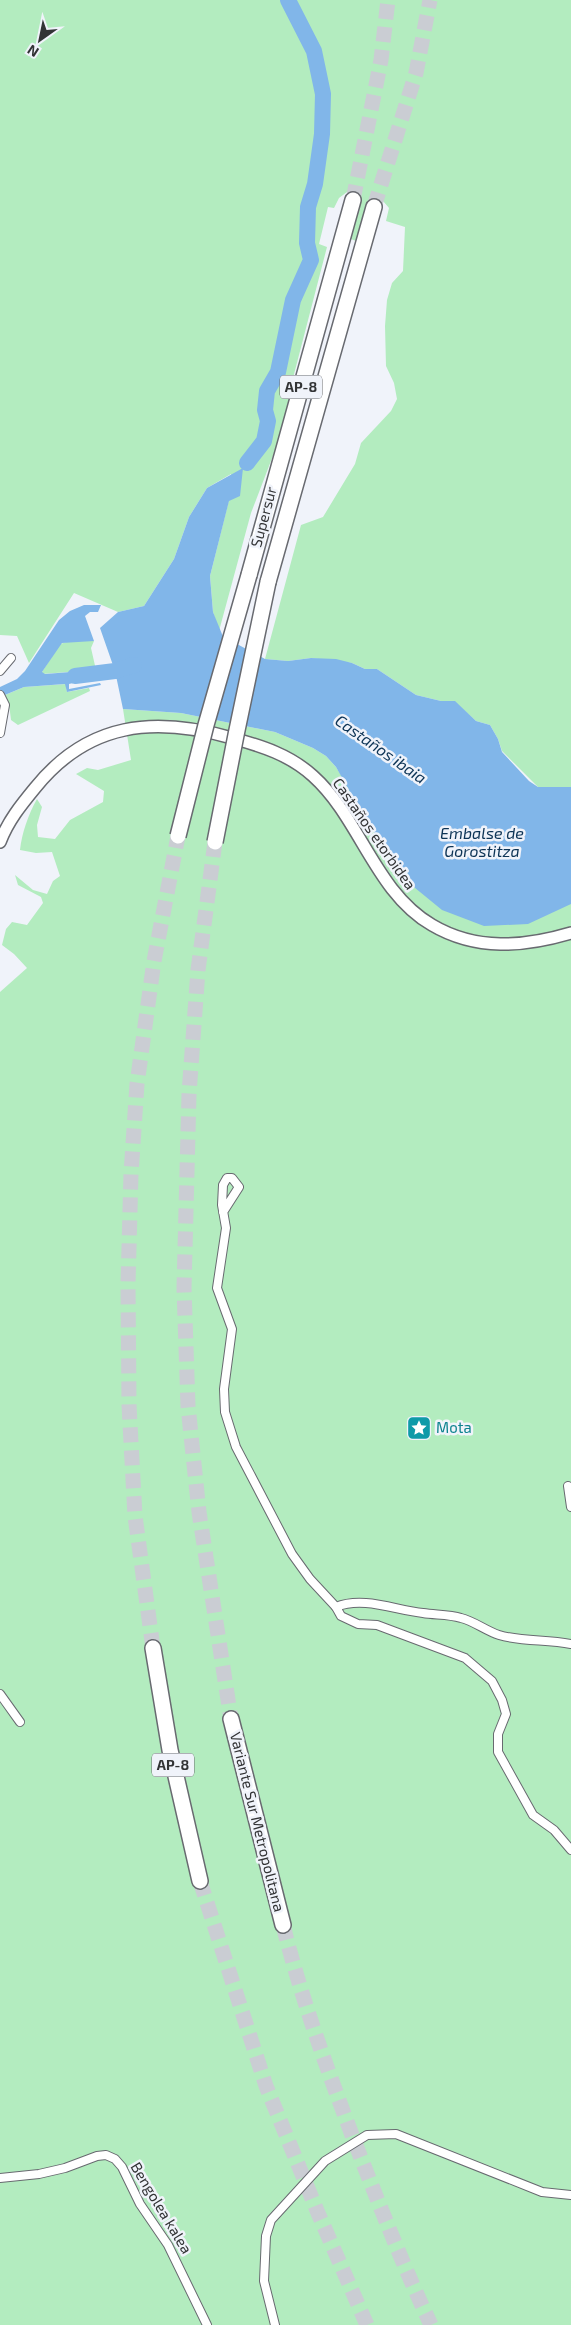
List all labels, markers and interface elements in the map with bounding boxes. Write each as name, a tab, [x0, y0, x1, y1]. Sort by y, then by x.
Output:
north arrow	[15, 15, 65, 65]
text: N	[24, 41, 42, 61]
road number: AP-8	[280, 376, 322, 398]
street label: Supersur	[246, 485, 280, 549]
water label: Castaños ibaia	[332, 710, 430, 787]
street label: Castaños etorbidea	[330, 774, 420, 893]
water label: Embalse de Gorostitza	[440, 823, 524, 860]
place icon: Mota	[406, 1415, 432, 1441]
place label: Mota	[436, 1418, 472, 1436]
street label: Variante Sur Metropolitana	[227, 1730, 289, 1913]
road number: AP-8	[152, 1754, 194, 1776]
street label: Bengolea kalea	[127, 2158, 196, 2257]

